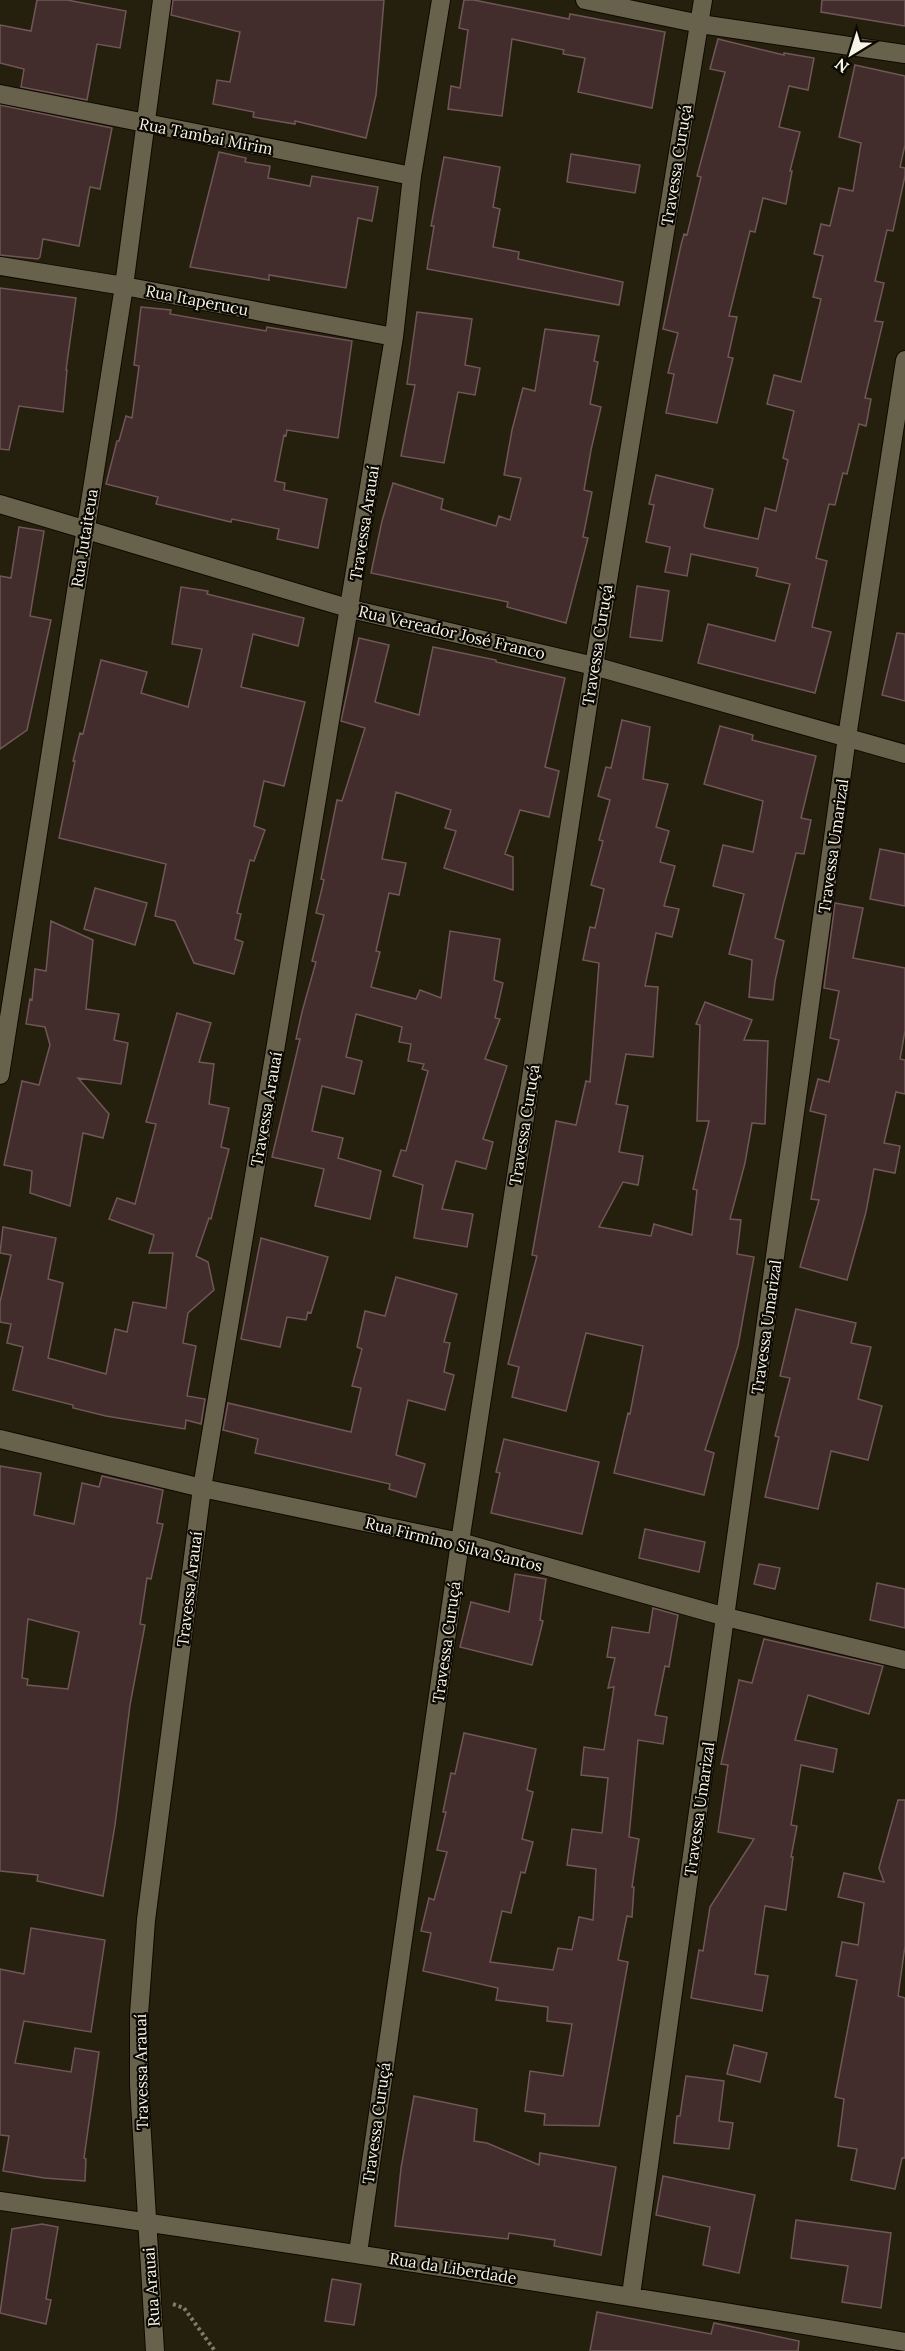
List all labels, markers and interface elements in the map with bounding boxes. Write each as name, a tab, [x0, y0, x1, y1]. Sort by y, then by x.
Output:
north arrow	[821, 24, 881, 84]
text: N	[831, 54, 853, 78]
street label: Travessa Curuçá	[657, 103, 695, 227]
street label: Rua Tambai Mirim	[138, 113, 274, 159]
street label: Rua Itaperucu	[144, 280, 251, 320]
street label: Travessa Arauaí	[345, 464, 383, 582]
street label: Rua Jutaiteua	[66, 487, 102, 589]
street label: Travessa Curuçá	[578, 583, 616, 707]
street label: Rua Vereador José Franco	[357, 601, 547, 663]
street label: Travessa Umarizal	[814, 777, 852, 915]
street label: Travessa Arauaí	[246, 1050, 286, 1168]
street label: Travessa Curuçá	[505, 1063, 543, 1187]
street label: Travessa Umarizal	[747, 1258, 785, 1396]
street label: Rua Firmino Silva Santos	[363, 1512, 545, 1576]
street label: Travessa Arauaí	[172, 1530, 206, 1648]
street label: Travessa Curuçá	[428, 1580, 464, 1704]
street label: Travessa Umarizal	[680, 1740, 718, 1878]
street label: Travessa Arauaí	[130, 2014, 152, 2130]
street label: Travessa Curuçá	[358, 2061, 394, 2185]
street label: Rua Arauai	[138, 2247, 164, 2327]
street label: Rua da Liberdade	[388, 2248, 518, 2288]

